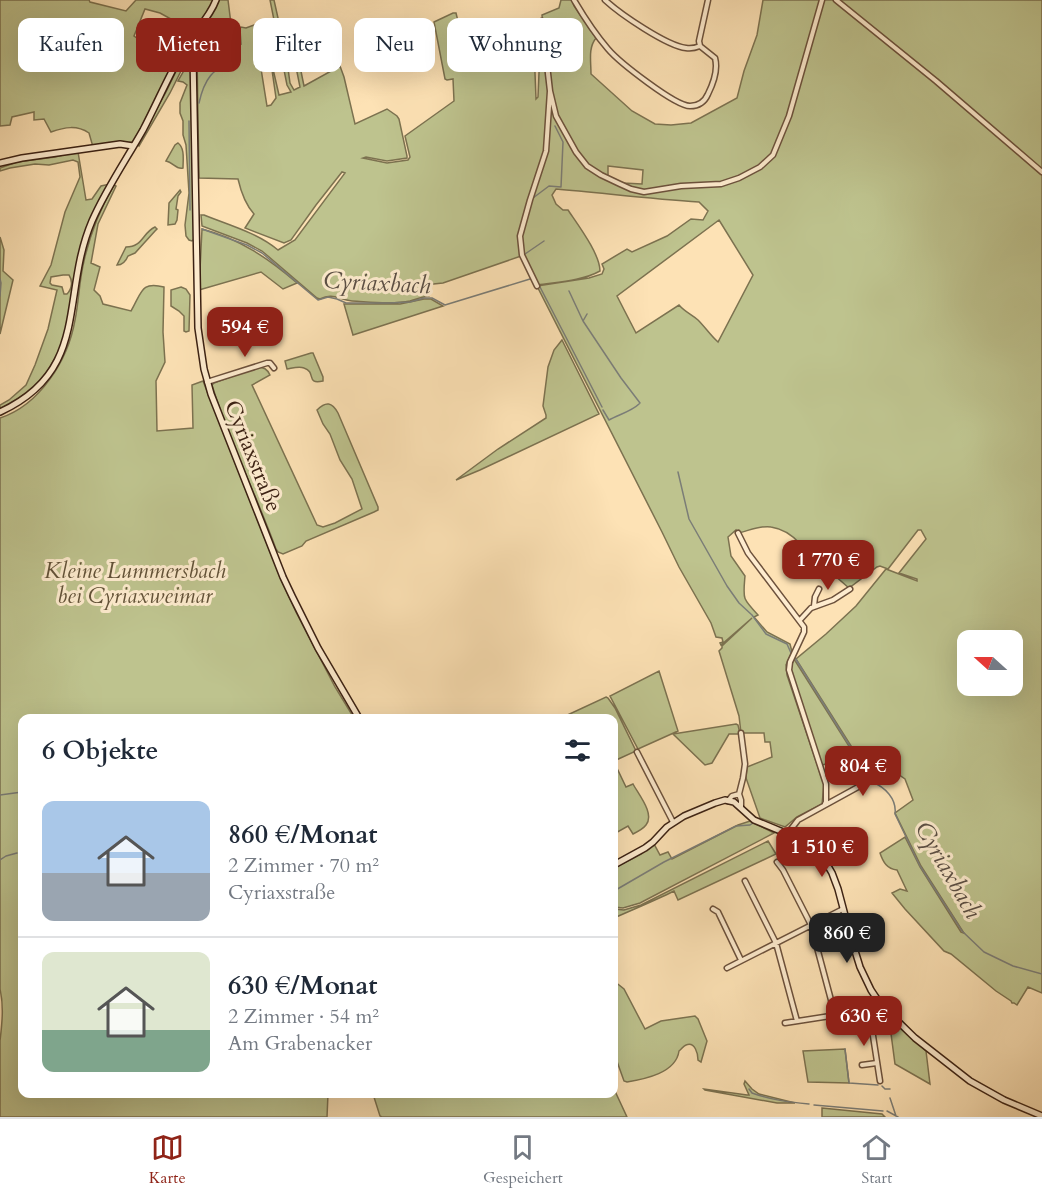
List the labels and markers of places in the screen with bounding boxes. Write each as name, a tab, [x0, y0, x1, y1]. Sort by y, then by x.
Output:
pin: 594 €	[203, 307, 287, 358]
pin: 1 770 €	[773, 540, 883, 591]
pin: 804 €	[821, 746, 905, 797]
pin: 1 510 €	[767, 827, 877, 878]
pin: 860 €	[805, 913, 889, 964]
pin: 630 €	[822, 996, 906, 1047]

